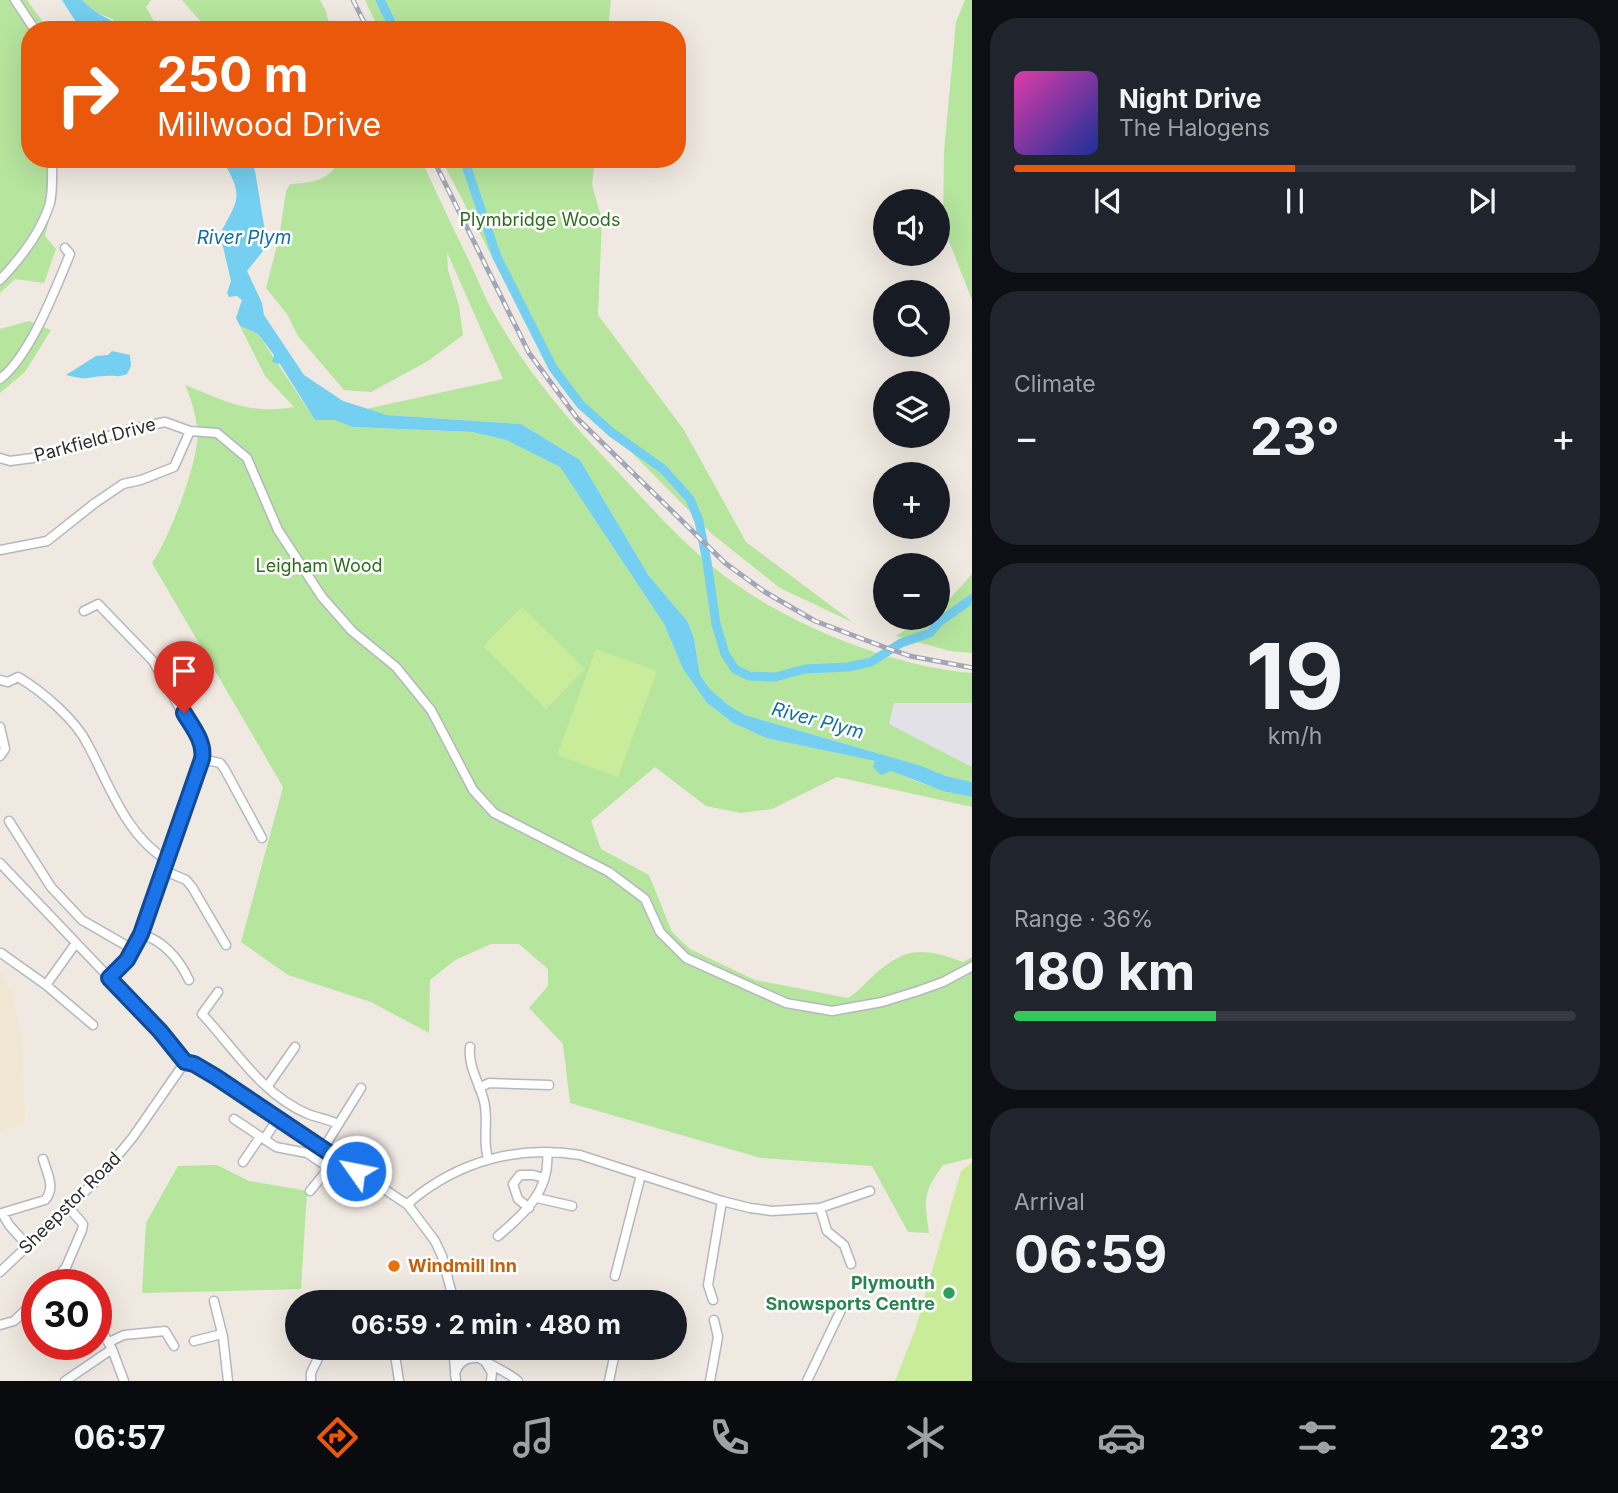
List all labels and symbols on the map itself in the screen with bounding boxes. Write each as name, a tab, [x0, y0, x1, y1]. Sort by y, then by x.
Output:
park label: Plymbridge Woods	[460, 209, 620, 230]
water label: River Plym	[197, 226, 291, 249]
street label: Parkfield Drive	[32, 413, 158, 466]
park label: Leigham Wood	[255, 555, 383, 576]
pin	[154, 641, 214, 713]
water label: River Plym	[769, 697, 867, 744]
position arrow	[319, 1134, 393, 1208]
street label: Sheepstor Road	[14, 1147, 125, 1258]
place label: Windmill Inn	[408, 1255, 517, 1276]
marker: Windmill Inn	[386, 1258, 402, 1274]
speed limit sign: 30	[21, 1269, 112, 1360]
place label: Plymouth Snowsports Centre	[766, 1272, 935, 1314]
marker: Plymouth Snowsports Centre	[941, 1285, 957, 1301]

